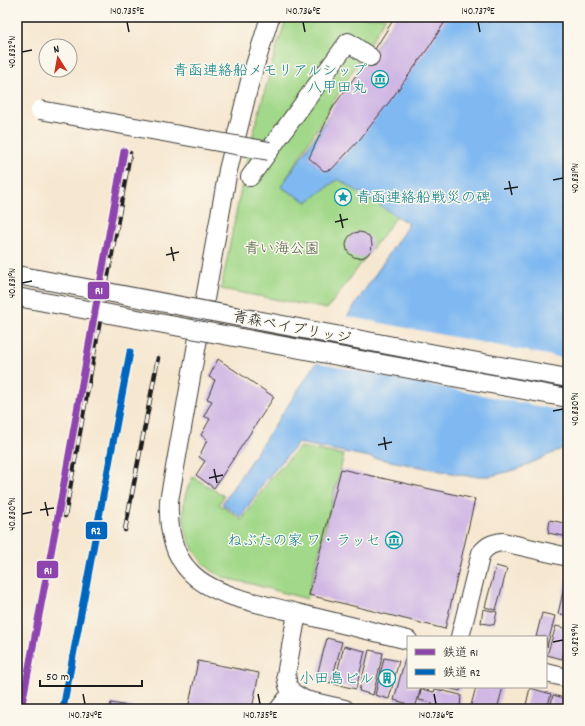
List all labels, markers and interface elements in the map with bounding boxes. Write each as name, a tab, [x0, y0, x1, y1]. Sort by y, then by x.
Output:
text: 140.735°E	[110, 5, 145, 19]
text: 140.736°E	[286, 5, 321, 19]
text: 140.737°E	[461, 5, 495, 19]
text: 40.832°N	[6, 36, 20, 68]
north arrow	[38, 38, 78, 78]
text: N	[52, 42, 61, 59]
place label: 青函連絡船メモリアルシップ 八甲田丸	[173, 61, 367, 100]
museum icon: 青函連絡船メモリアルシップ 八甲田丸	[370, 69, 390, 89]
text: 40.831°N	[569, 163, 583, 193]
place icon: 青函連絡船戦災の碑	[333, 187, 353, 207]
place label: 青函連絡船戦災の碑	[356, 188, 491, 210]
park label: 青い海公園	[244, 239, 320, 261]
text: 40.831°N	[6, 268, 20, 298]
line badge: R1	[87, 281, 110, 300]
text: R1	[95, 284, 103, 300]
street label: 青森ベイブリッジ	[231, 307, 353, 351]
text: 40.830°N	[569, 392, 583, 426]
text: 40.830°N	[6, 497, 20, 531]
line badge: R2	[85, 521, 108, 540]
text: R2	[91, 524, 101, 540]
museum icon: ねぶたの家 ワ・ラッセ	[384, 530, 404, 550]
place label: ねぶたの家 ワ・ラッセ	[228, 531, 381, 553]
line badge: R1	[36, 560, 59, 579]
text: R1	[44, 564, 52, 580]
text: 40.829°N	[569, 624, 583, 656]
legend	[407, 636, 547, 688]
text: 鉄道 R1	[443, 645, 478, 662]
scale bar	[40, 662, 142, 688]
text: 鉄道 R2	[443, 665, 481, 682]
building icon: 小田島ビル	[377, 668, 397, 688]
text: 50 m	[46, 669, 69, 686]
place label: 小田島ビル	[299, 669, 374, 691]
text: 140.734°E	[68, 709, 102, 723]
text: 140.735°E	[243, 709, 278, 723]
text: 140.736°E	[419, 709, 454, 723]

